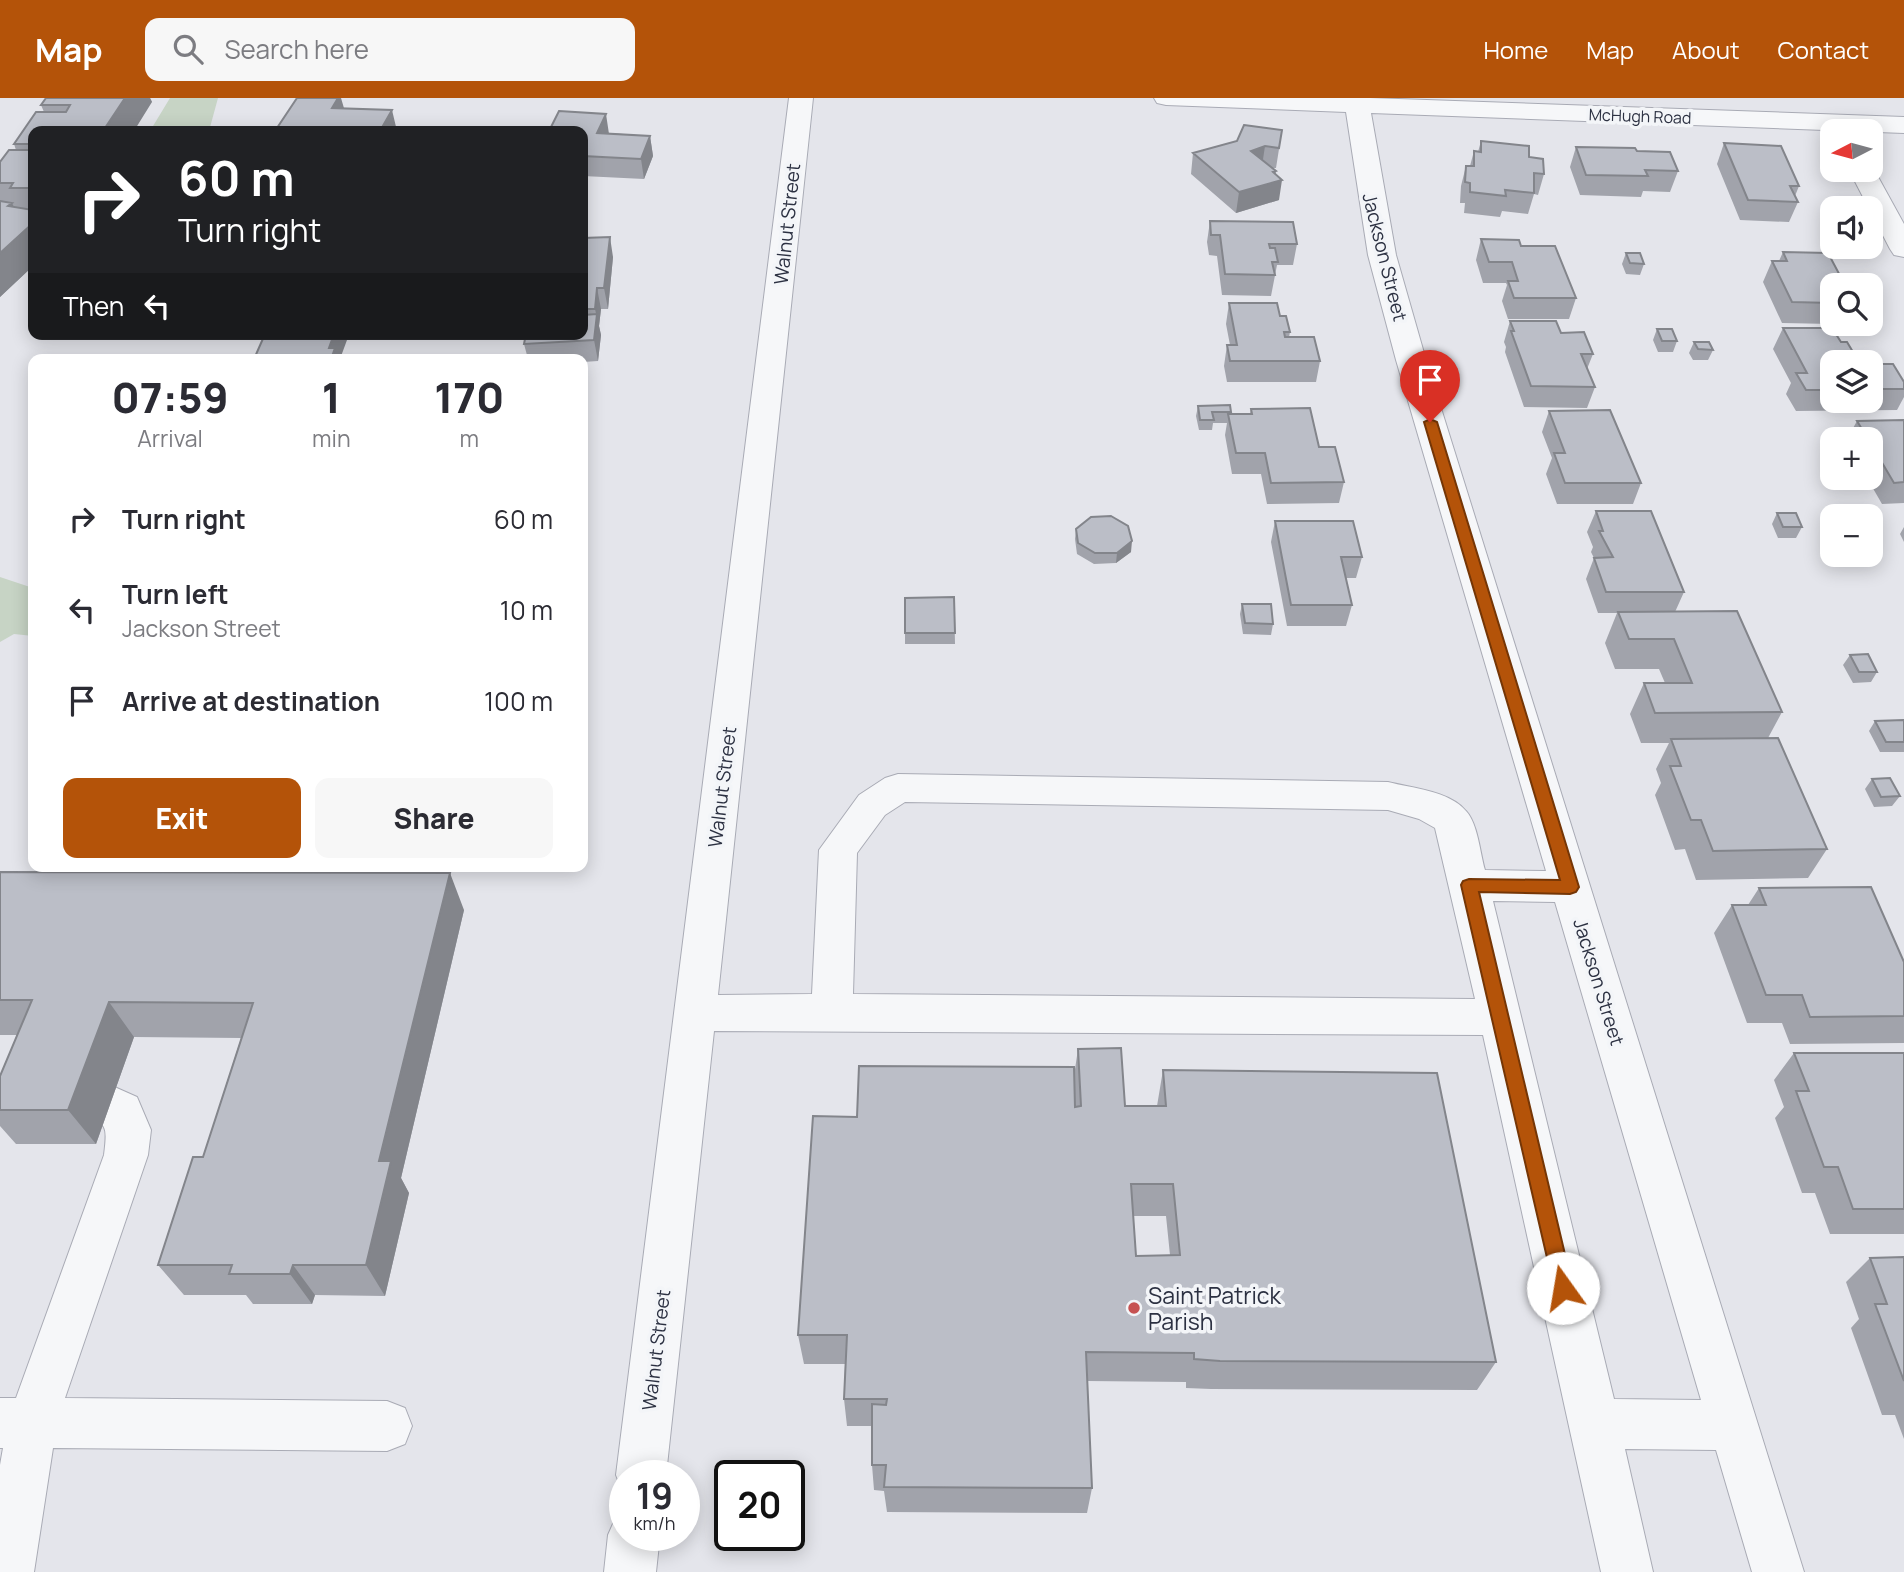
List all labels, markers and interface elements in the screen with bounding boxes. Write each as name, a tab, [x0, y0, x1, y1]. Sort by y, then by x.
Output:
search box	[145, 18, 635, 81]
text: Map	[35, 27, 103, 72]
icon: search	[169, 30, 207, 68]
text: Search here	[225, 31, 369, 67]
text: Home	[1483, 33, 1548, 66]
text: Map	[1586, 33, 1634, 66]
text: About	[1672, 33, 1740, 66]
text: Contact	[1778, 33, 1869, 66]
street label: McHugh Road	[1588, 103, 1692, 129]
north arrow	[1820, 119, 1883, 182]
map controls	[1820, 119, 1883, 567]
text: 60 m	[178, 144, 295, 211]
icon: right	[63, 154, 154, 245]
street label: Walnut Street	[768, 162, 806, 286]
street label: Jackson Street	[1357, 190, 1413, 324]
button: sound	[1820, 196, 1883, 259]
text: Turn right	[178, 208, 321, 252]
button: search	[1820, 273, 1883, 336]
icon: left	[138, 287, 176, 325]
text: Then	[63, 288, 124, 324]
pin	[1400, 350, 1460, 422]
button: layers	[1820, 350, 1883, 413]
icon: arrive	[1411, 361, 1449, 399]
text: 07:59	[112, 368, 229, 426]
text: 1	[322, 368, 341, 426]
text: 170	[434, 368, 504, 426]
text: Arrival	[137, 422, 203, 454]
text: min	[312, 422, 351, 454]
text: m	[460, 422, 479, 454]
button: +	[1820, 427, 1883, 490]
icon: right	[63, 500, 101, 538]
text: Turn right	[122, 501, 246, 537]
text: 60 m	[494, 501, 553, 537]
button: −	[1820, 504, 1883, 567]
text: Turn left	[122, 576, 229, 612]
icon: left	[63, 591, 101, 629]
text: 10 m	[500, 592, 553, 628]
text: Jackson Street	[122, 612, 281, 644]
icon: arrive	[63, 682, 101, 720]
text: Arrive at destination	[122, 683, 380, 719]
text: 100 m	[484, 683, 553, 719]
street label: Walnut Street	[702, 725, 742, 849]
button: Exit	[63, 778, 301, 858]
button: Share	[315, 778, 553, 858]
street label: Jackson Street	[1567, 915, 1631, 1049]
position arrow	[1526, 1251, 1600, 1325]
place label: Saint Patrick Parish	[1148, 1279, 1282, 1337]
street label: Walnut Street	[636, 1288, 676, 1412]
marker: Saint Patrick Parish	[1126, 1300, 1142, 1316]
speed limit sign: 20	[714, 1460, 805, 1551]
text: 19	[636, 1472, 673, 1520]
text: km/h	[634, 1511, 675, 1535]

